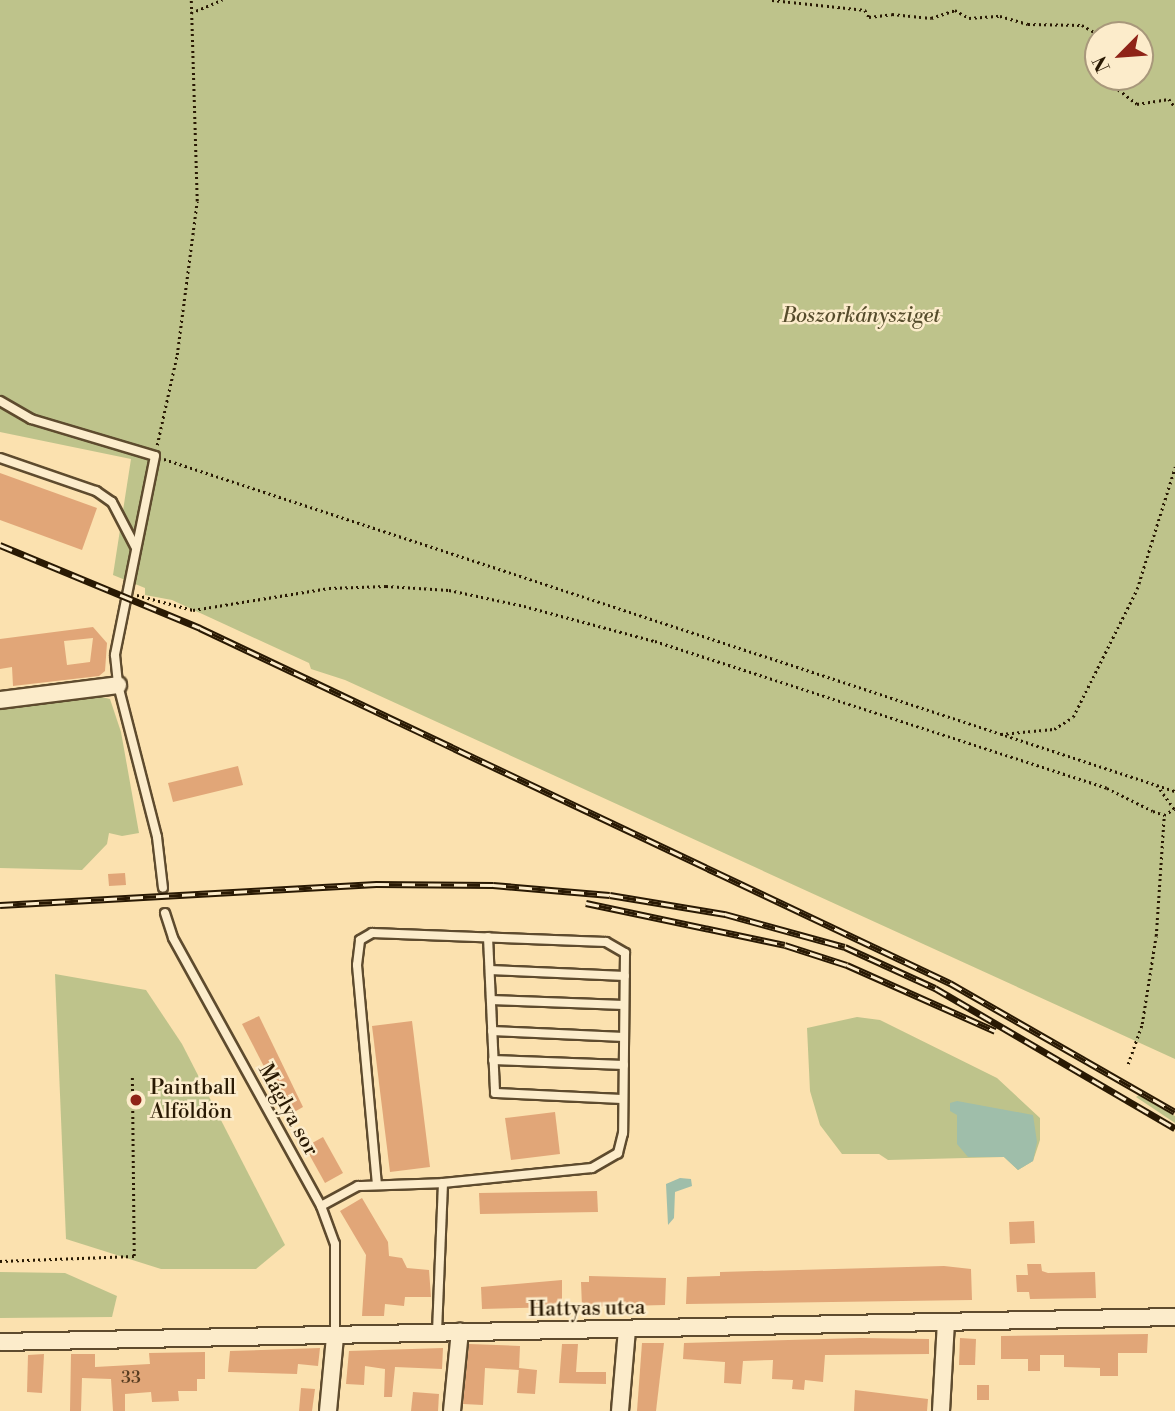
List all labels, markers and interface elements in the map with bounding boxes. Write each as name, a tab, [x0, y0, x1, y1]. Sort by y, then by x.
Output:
north arrow	[1084, 21, 1154, 91]
text: N	[1088, 52, 1116, 76]
park label: Boszorkánysziget	[782, 303, 940, 329]
street label: Máglya sor	[252, 1059, 324, 1161]
place label: Paintball Alföldön	[150, 1075, 236, 1125]
marker: Paintball Alföldön	[128, 1092, 144, 1108]
street label: Hattyas utca	[528, 1295, 646, 1323]
house number: 33	[121, 1367, 141, 1389]

